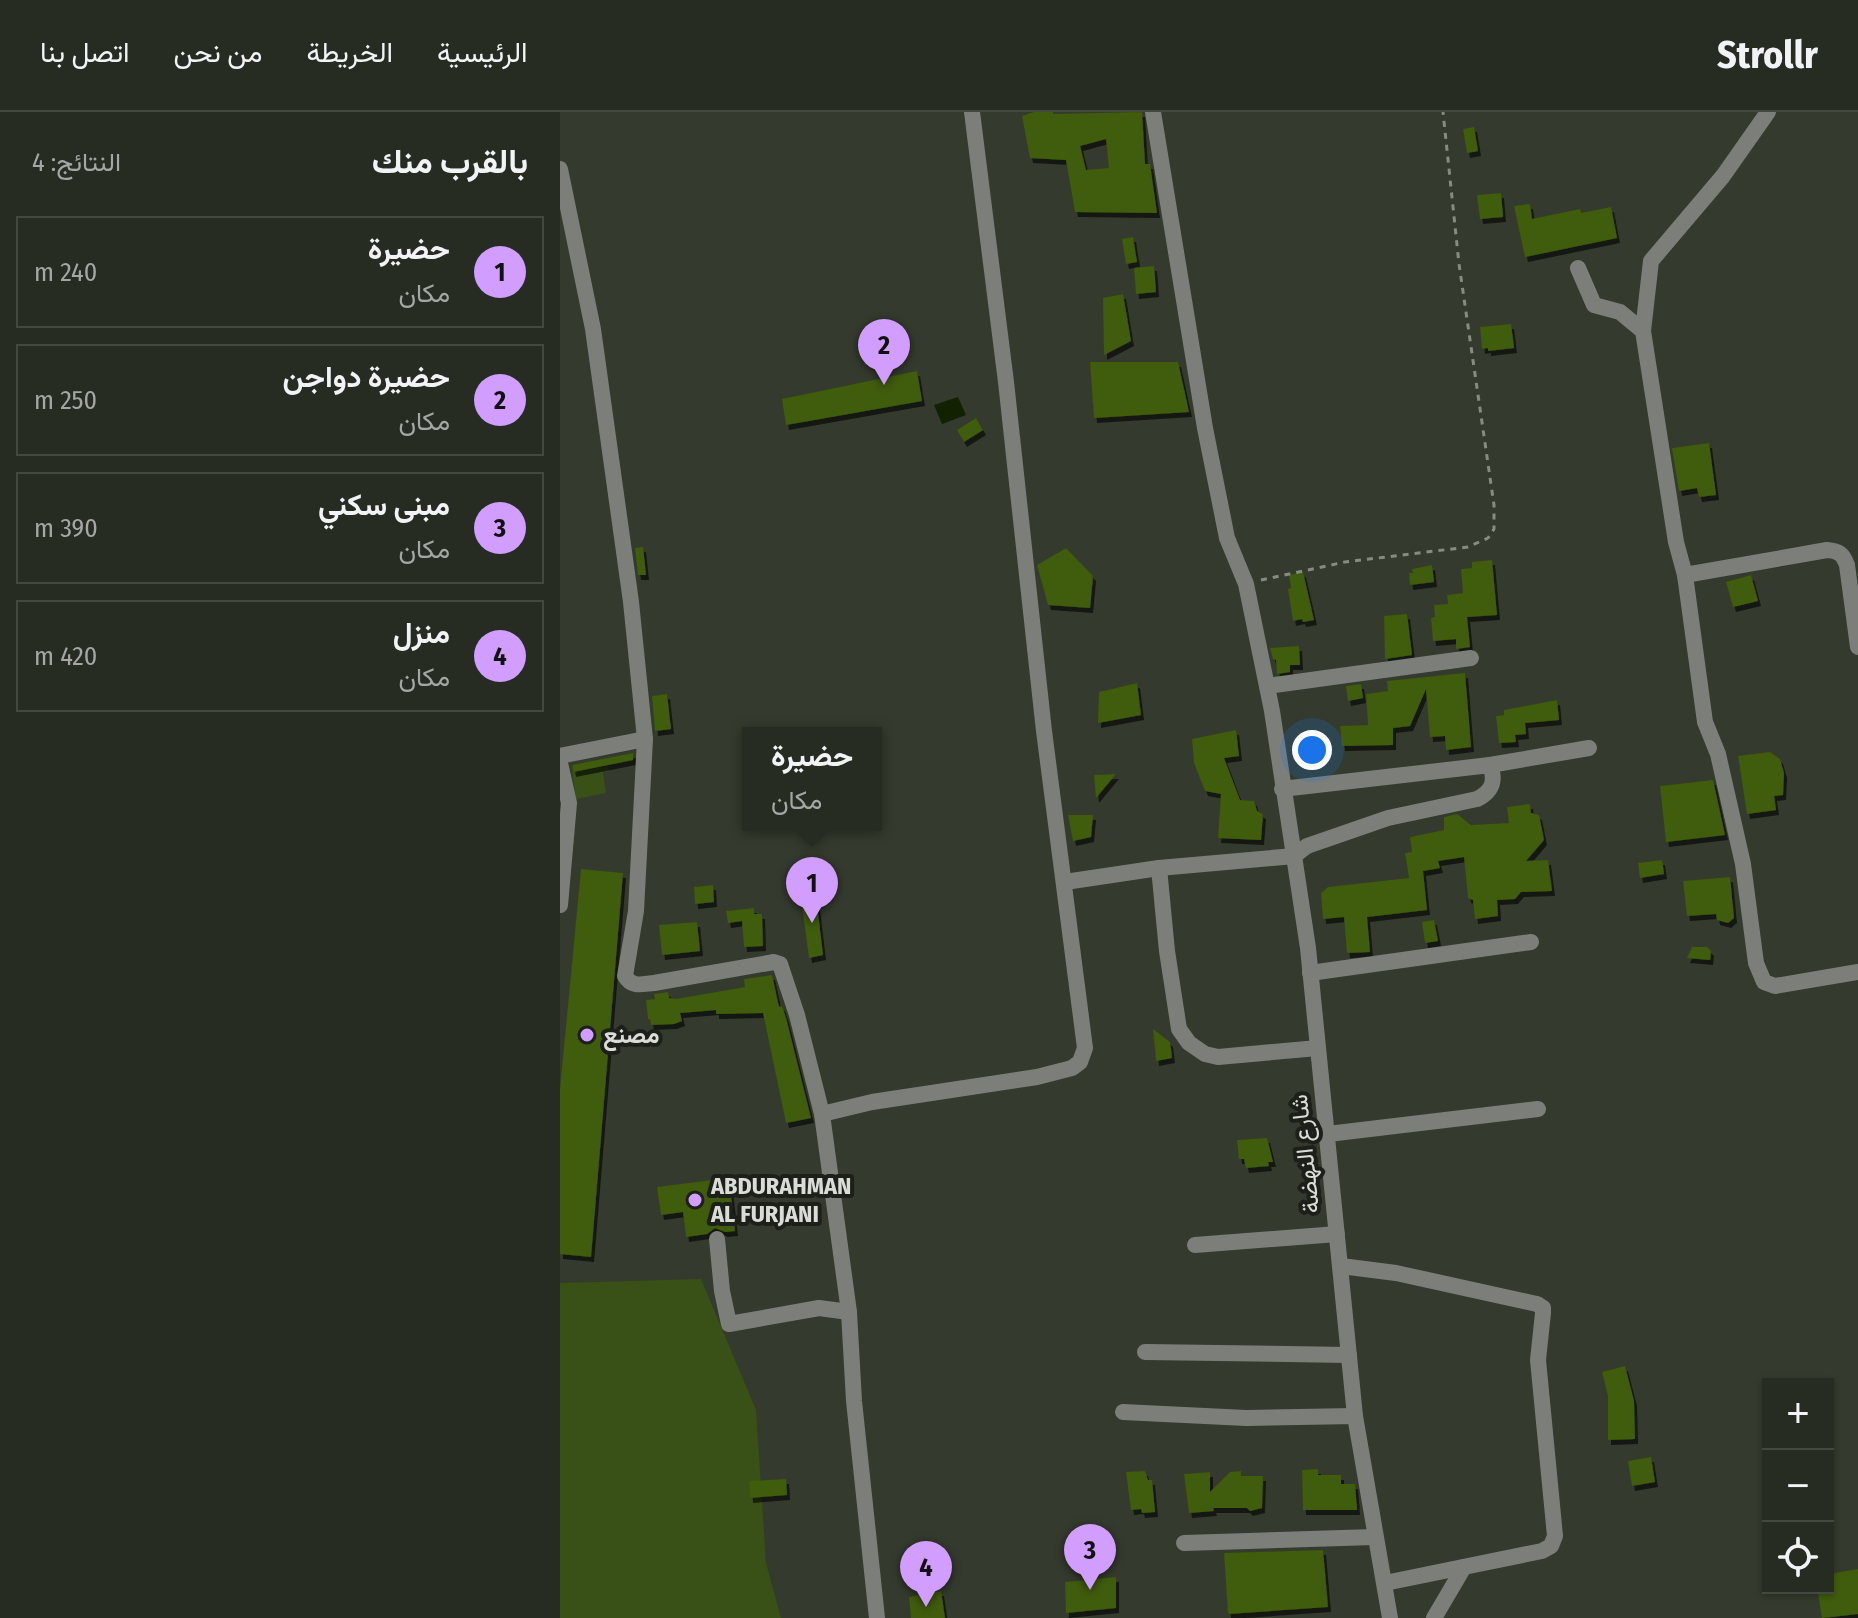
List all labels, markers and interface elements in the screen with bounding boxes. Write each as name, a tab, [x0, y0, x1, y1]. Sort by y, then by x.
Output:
text: Strollr	[1717, 32, 1818, 78]
text: اتصل بنا	[40, 36, 130, 69]
text: من نحن	[174, 36, 262, 69]
text: الخريطة	[306, 36, 393, 69]
text: الرئيسية	[437, 36, 528, 69]
text: بالقرب منك	[372, 141, 528, 182]
text: النتائج: 4	[32, 147, 121, 178]
text: حضيرة	[368, 231, 450, 267]
text: 240 m	[34, 257, 97, 288]
text: 1	[495, 257, 506, 288]
text: مكان	[398, 278, 450, 309]
pin: 2	[858, 319, 910, 385]
text: حضيرة دواجن	[283, 359, 450, 395]
text: 250 m	[34, 385, 97, 416]
text: 2	[494, 385, 506, 416]
text: مكان	[398, 406, 450, 437]
text: مبنى سكني	[318, 487, 450, 523]
text: 390 m	[34, 513, 98, 544]
text: 3	[494, 513, 506, 544]
text: مكان	[398, 534, 450, 565]
text: منزل	[393, 615, 450, 651]
text: 420 m	[34, 641, 97, 672]
text: 4	[493, 641, 507, 672]
text: مكان	[398, 662, 450, 693]
popup	[742, 727, 882, 831]
your location	[1292, 730, 1332, 770]
text: حضيرة	[771, 738, 853, 774]
text: مكان	[771, 785, 822, 816]
pin: 1	[786, 857, 838, 923]
place label: مصنع	[603, 1021, 659, 1052]
marker: مصنع	[578, 1026, 596, 1044]
street label: شارع النهضة	[1285, 1093, 1327, 1215]
place label: ABDURAHMAN AL FURJANI	[710, 1172, 851, 1228]
marker: ABDURAHMAN AL FURJANI	[686, 1191, 704, 1209]
map controls	[1762, 1378, 1834, 1594]
button: +	[1762, 1378, 1834, 1450]
button: −	[1762, 1450, 1834, 1522]
button: locate	[1762, 1522, 1834, 1594]
pin: 3	[1064, 1524, 1116, 1590]
pin: 4	[900, 1541, 952, 1607]

